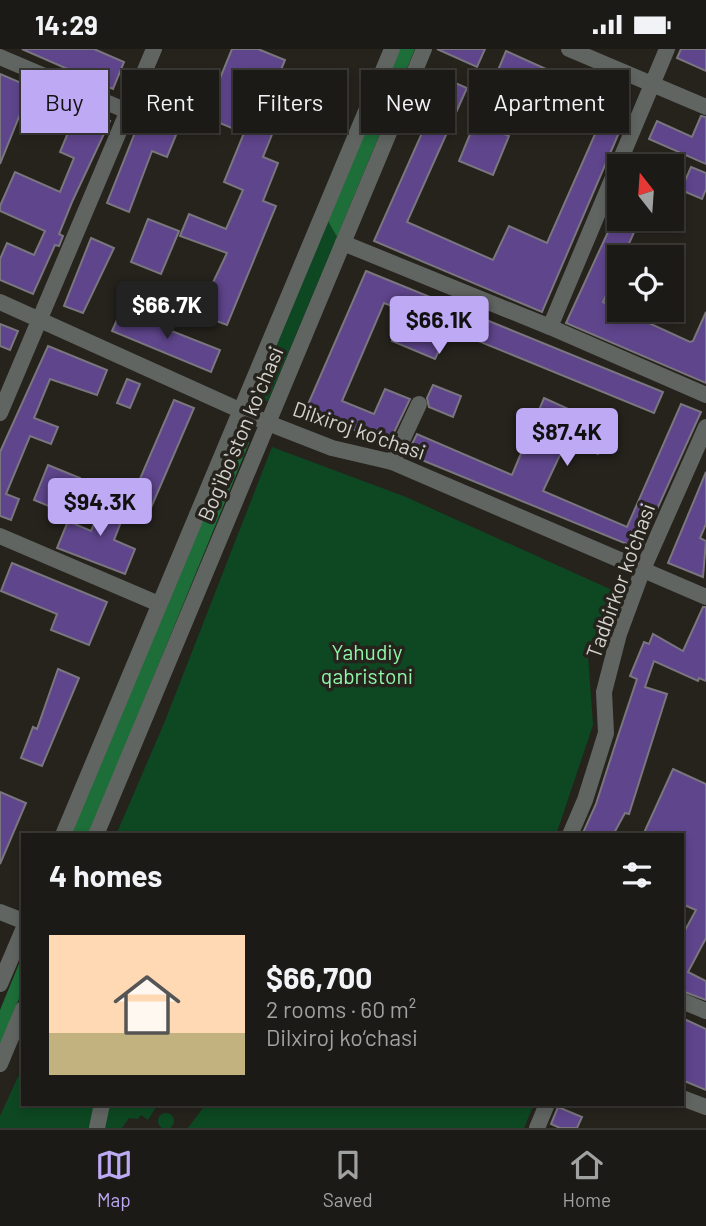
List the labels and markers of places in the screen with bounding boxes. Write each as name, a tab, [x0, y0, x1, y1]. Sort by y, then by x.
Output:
pin: $66.7K	[110, 281, 224, 341]
pin: $66.1K	[382, 296, 496, 356]
pin: $87.4K	[510, 409, 624, 468]
pin: $94.3K	[43, 479, 157, 538]

